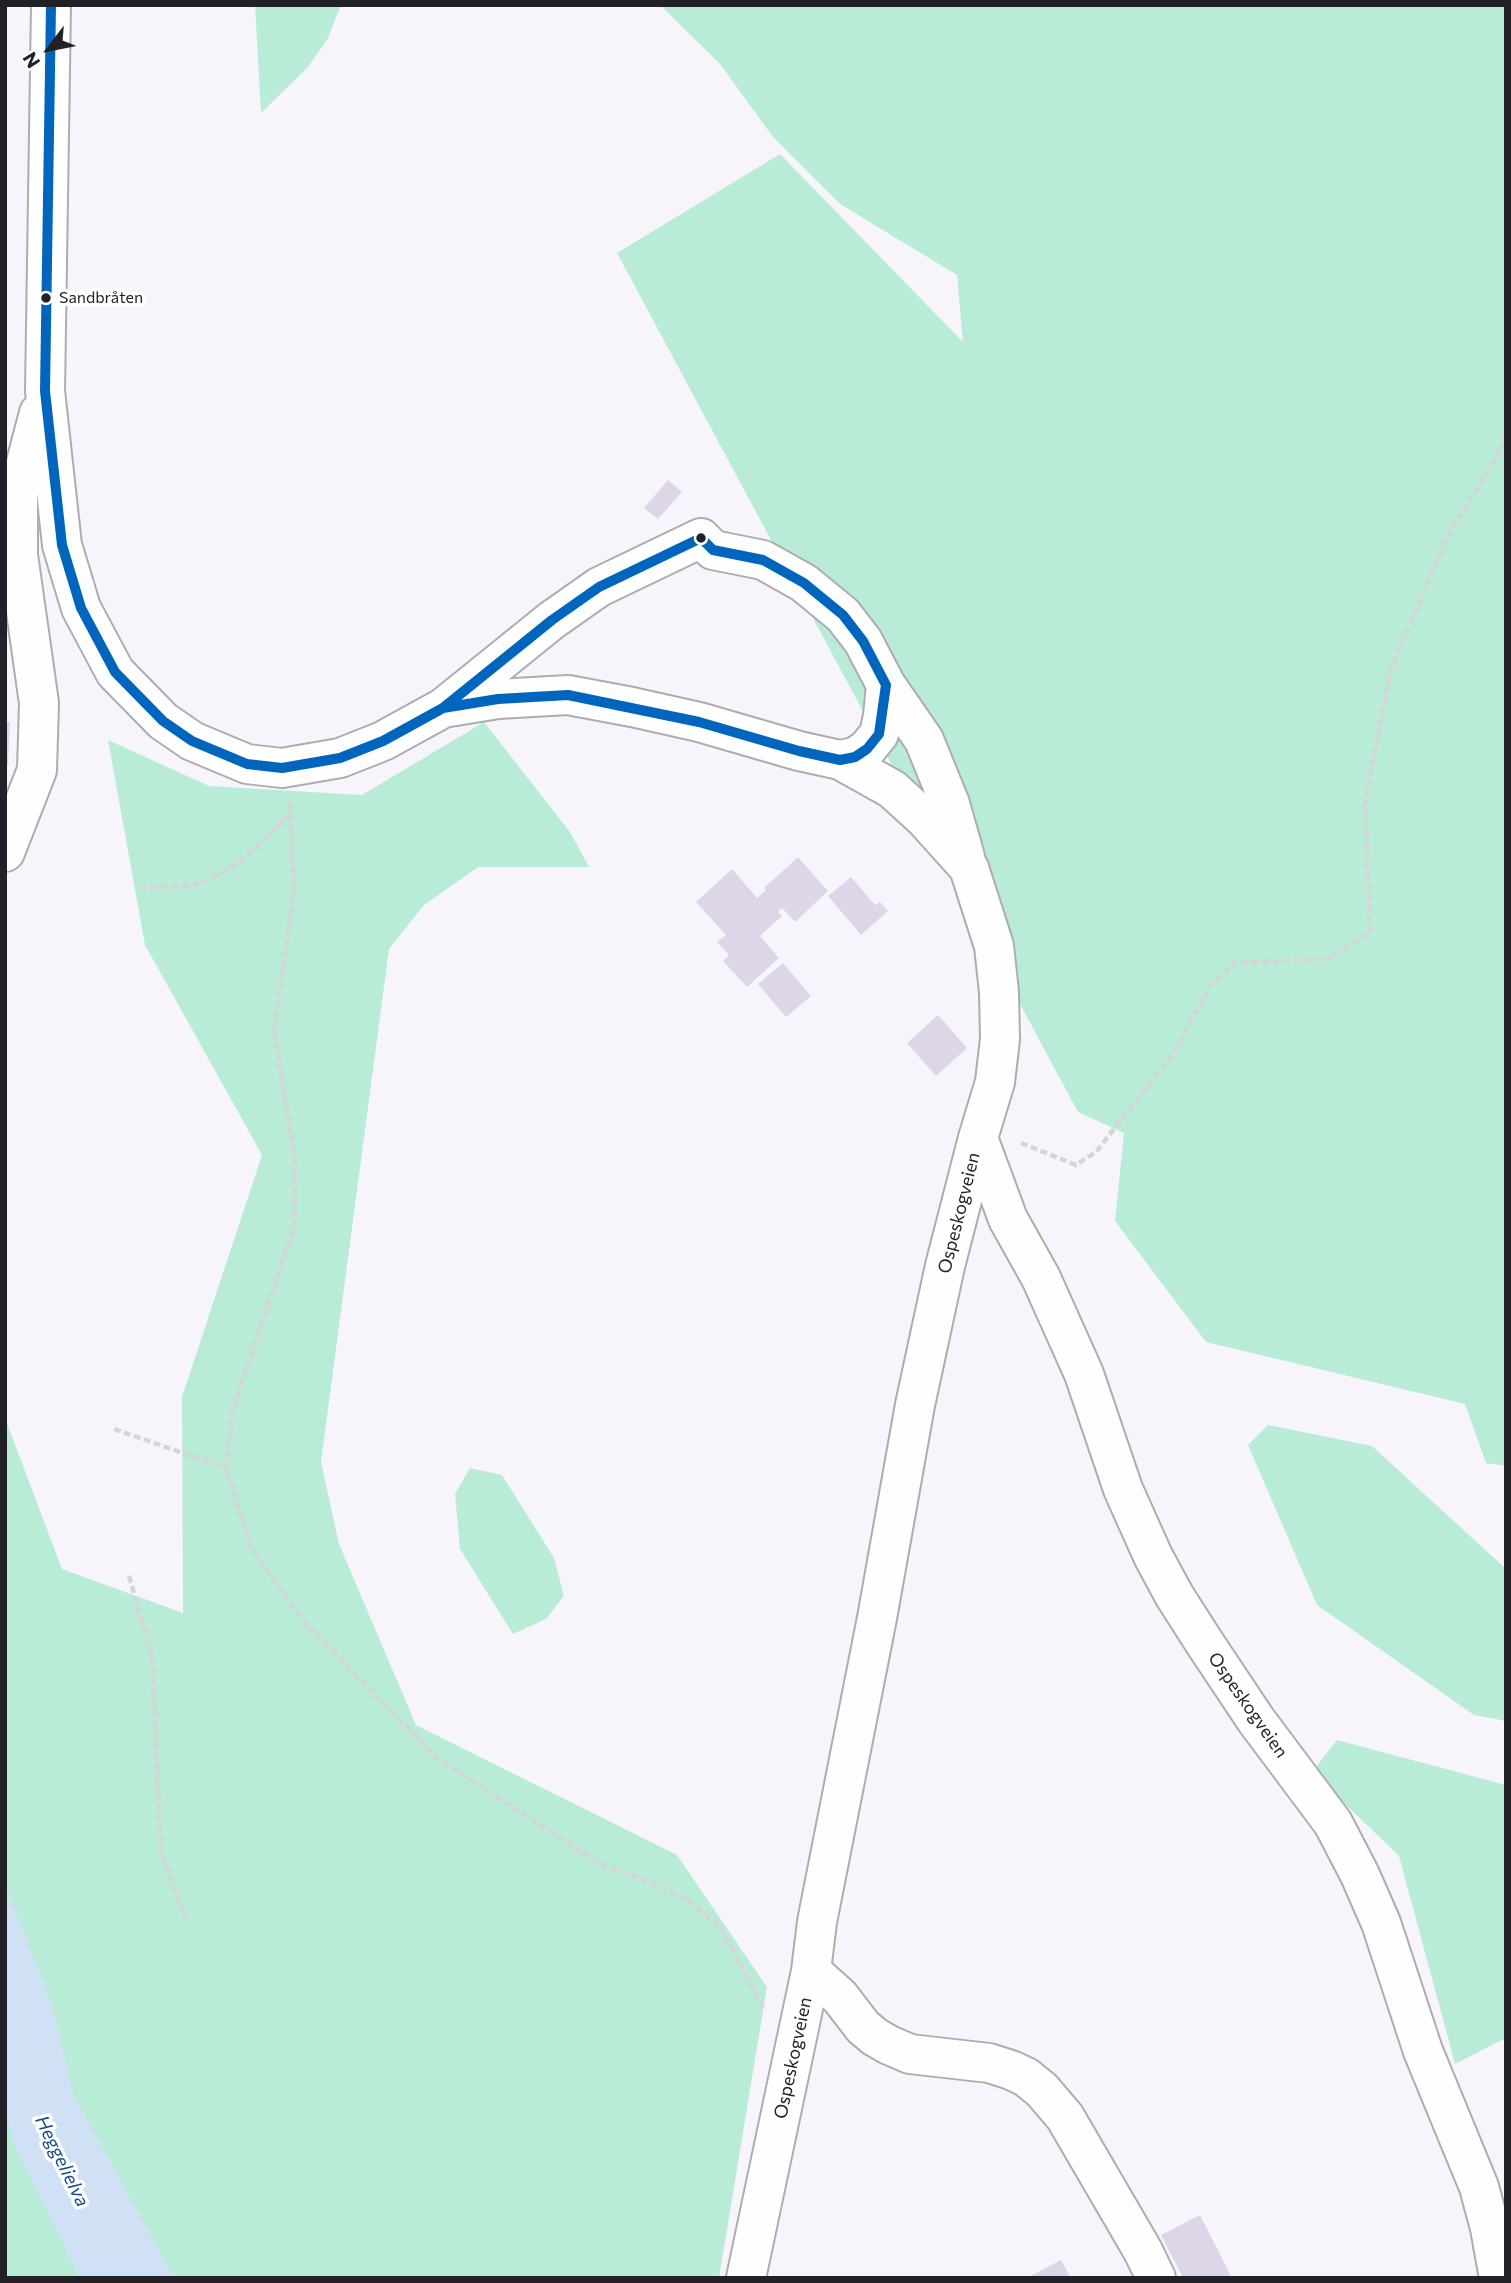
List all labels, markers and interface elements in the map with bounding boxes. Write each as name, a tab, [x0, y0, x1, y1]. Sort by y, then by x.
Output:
north arrow	[14, 14, 84, 84]
text: N	[17, 48, 44, 73]
place label: Sandbråten	[59, 288, 143, 308]
marker: Sandbråten	[39, 291, 53, 305]
unlabelled marker	[694, 531, 708, 545]
street label: Ospeskogveien	[934, 1150, 984, 1276]
street label: Ospeskogveien	[1204, 1648, 1292, 1762]
street label: Ospeskogveien	[770, 1995, 816, 2121]
water label: Heggelielva	[30, 2112, 94, 2210]

